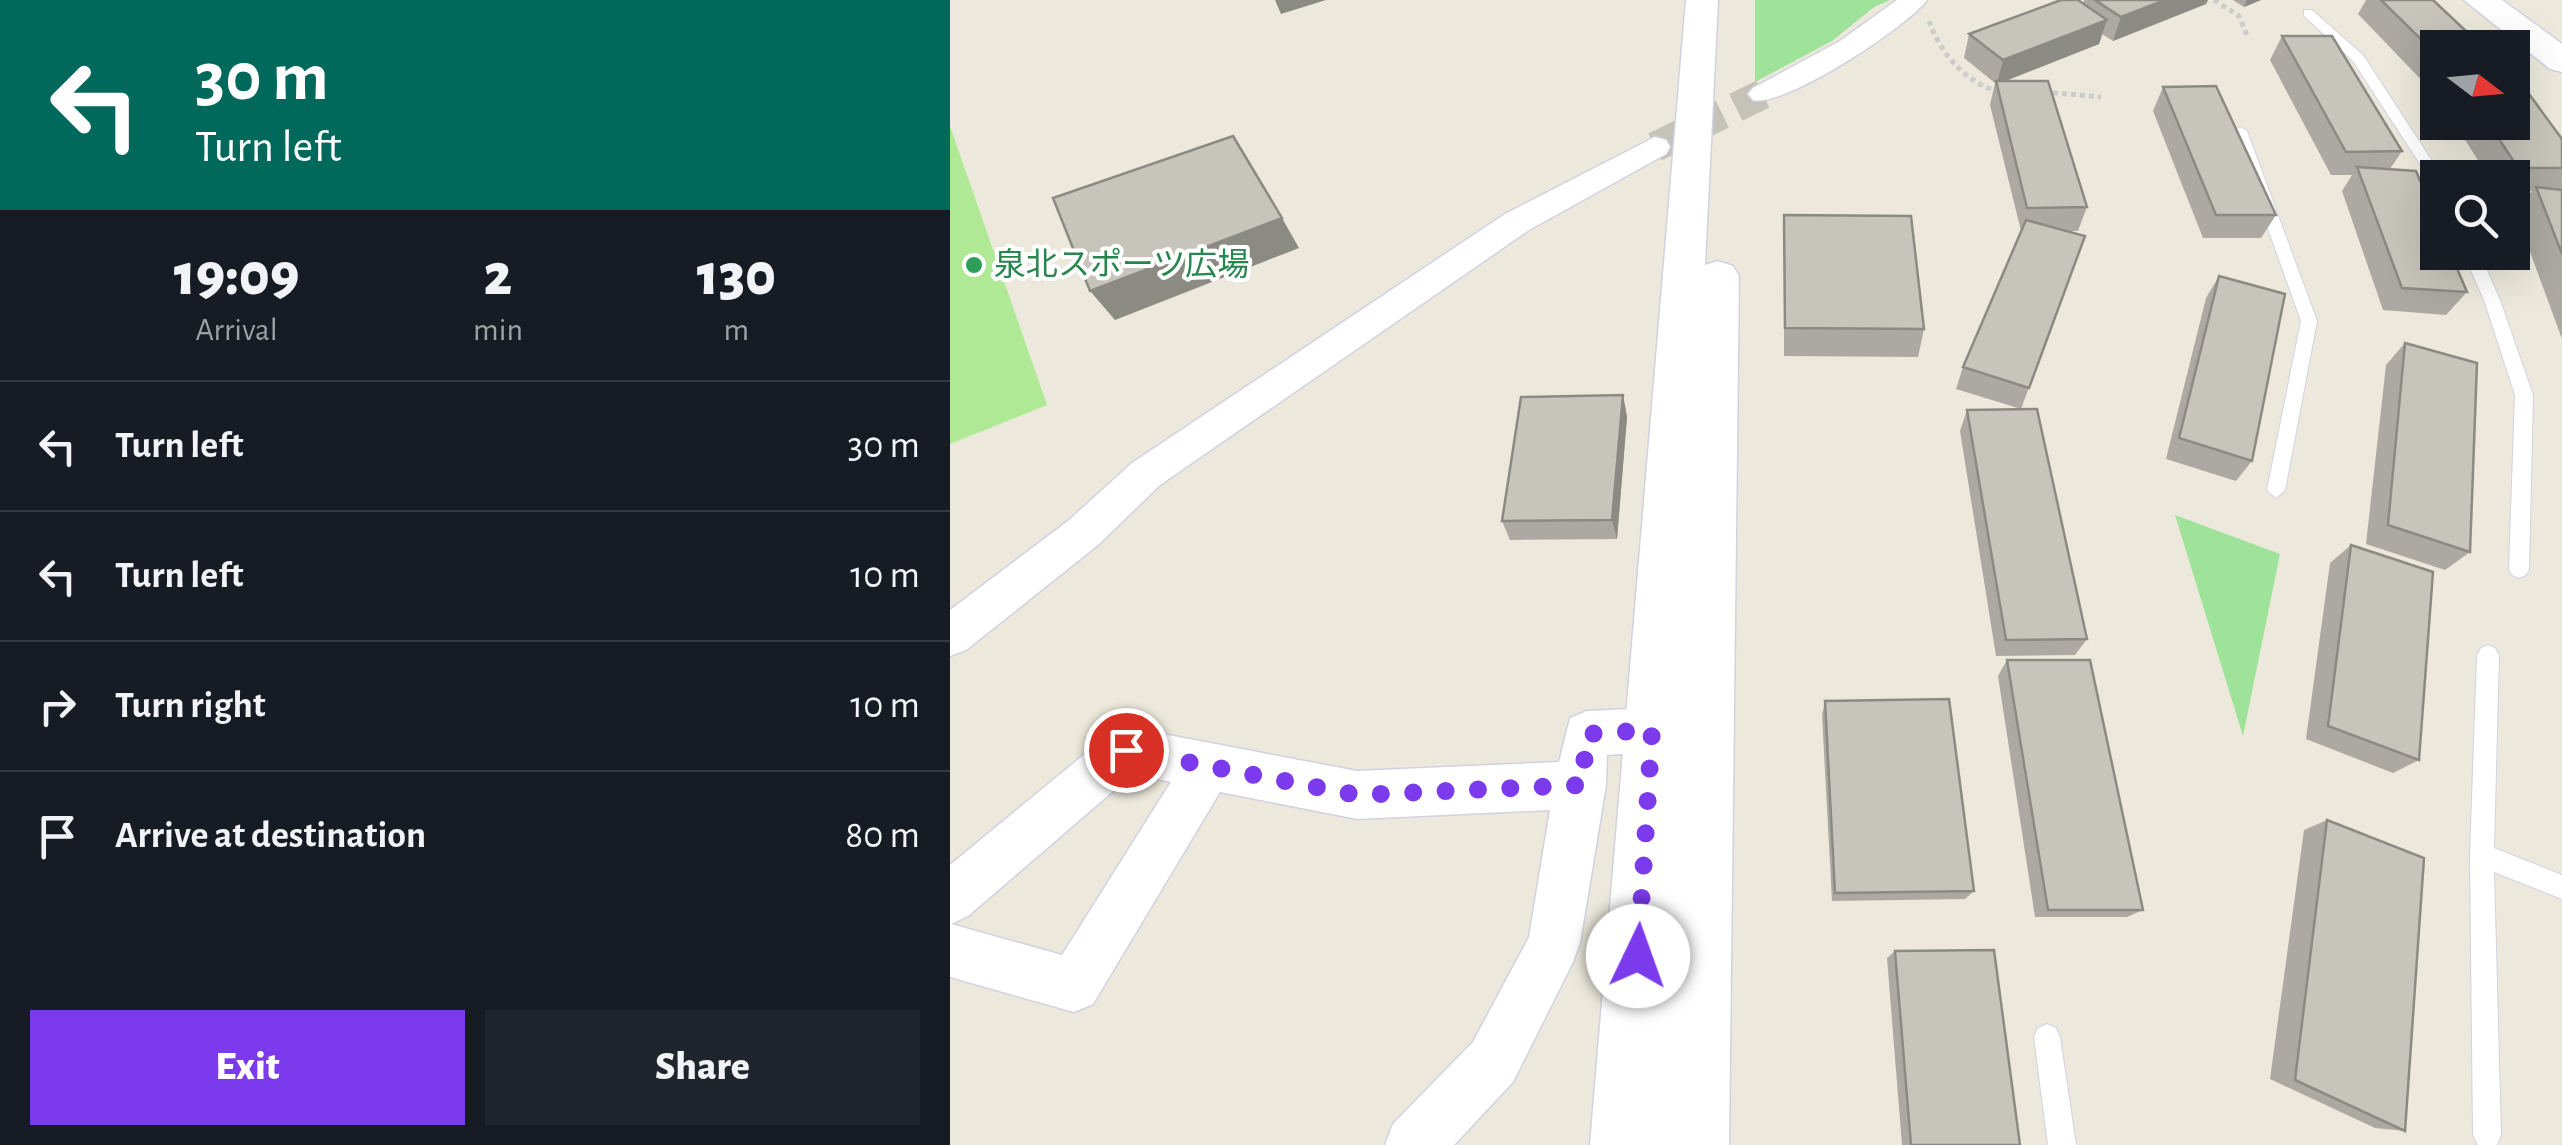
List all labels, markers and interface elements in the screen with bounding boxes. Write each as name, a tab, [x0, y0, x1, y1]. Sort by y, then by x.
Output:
north arrow	[2420, 30, 2530, 140]
map controls	[2420, 30, 2530, 270]
icon: left	[30, 40, 160, 170]
text: 30 m	[195, 43, 329, 113]
text: Turn left	[195, 125, 342, 170]
button: search	[2420, 160, 2530, 270]
text: 19:09	[174, 246, 299, 306]
text: 2	[484, 246, 512, 306]
text: 130	[697, 246, 776, 306]
place label: 泉北スポーツ広場	[994, 247, 1249, 281]
marker: 泉北スポーツ広場	[963, 254, 985, 276]
text: Arrival	[195, 314, 278, 346]
text: min	[473, 314, 523, 346]
text: m	[724, 314, 749, 346]
icon: left	[30, 419, 85, 474]
text: Turn left	[115, 427, 243, 465]
text: 30 m	[848, 427, 920, 465]
icon: left	[30, 549, 85, 604]
text: Turn left	[115, 557, 243, 595]
text: 10 m	[850, 557, 920, 595]
icon: right	[30, 679, 85, 734]
text: Turn right	[115, 687, 265, 725]
text: 10 m	[850, 687, 920, 725]
pin	[1084, 708, 1169, 793]
icon: arrive	[1099, 723, 1154, 778]
icon: arrive	[30, 809, 85, 864]
text: Arrive at destination	[115, 817, 426, 855]
text: 80 m	[845, 817, 920, 855]
position arrow	[1586, 904, 1690, 1008]
button: Exit	[30, 1010, 465, 1125]
button: Share	[485, 1010, 920, 1125]

